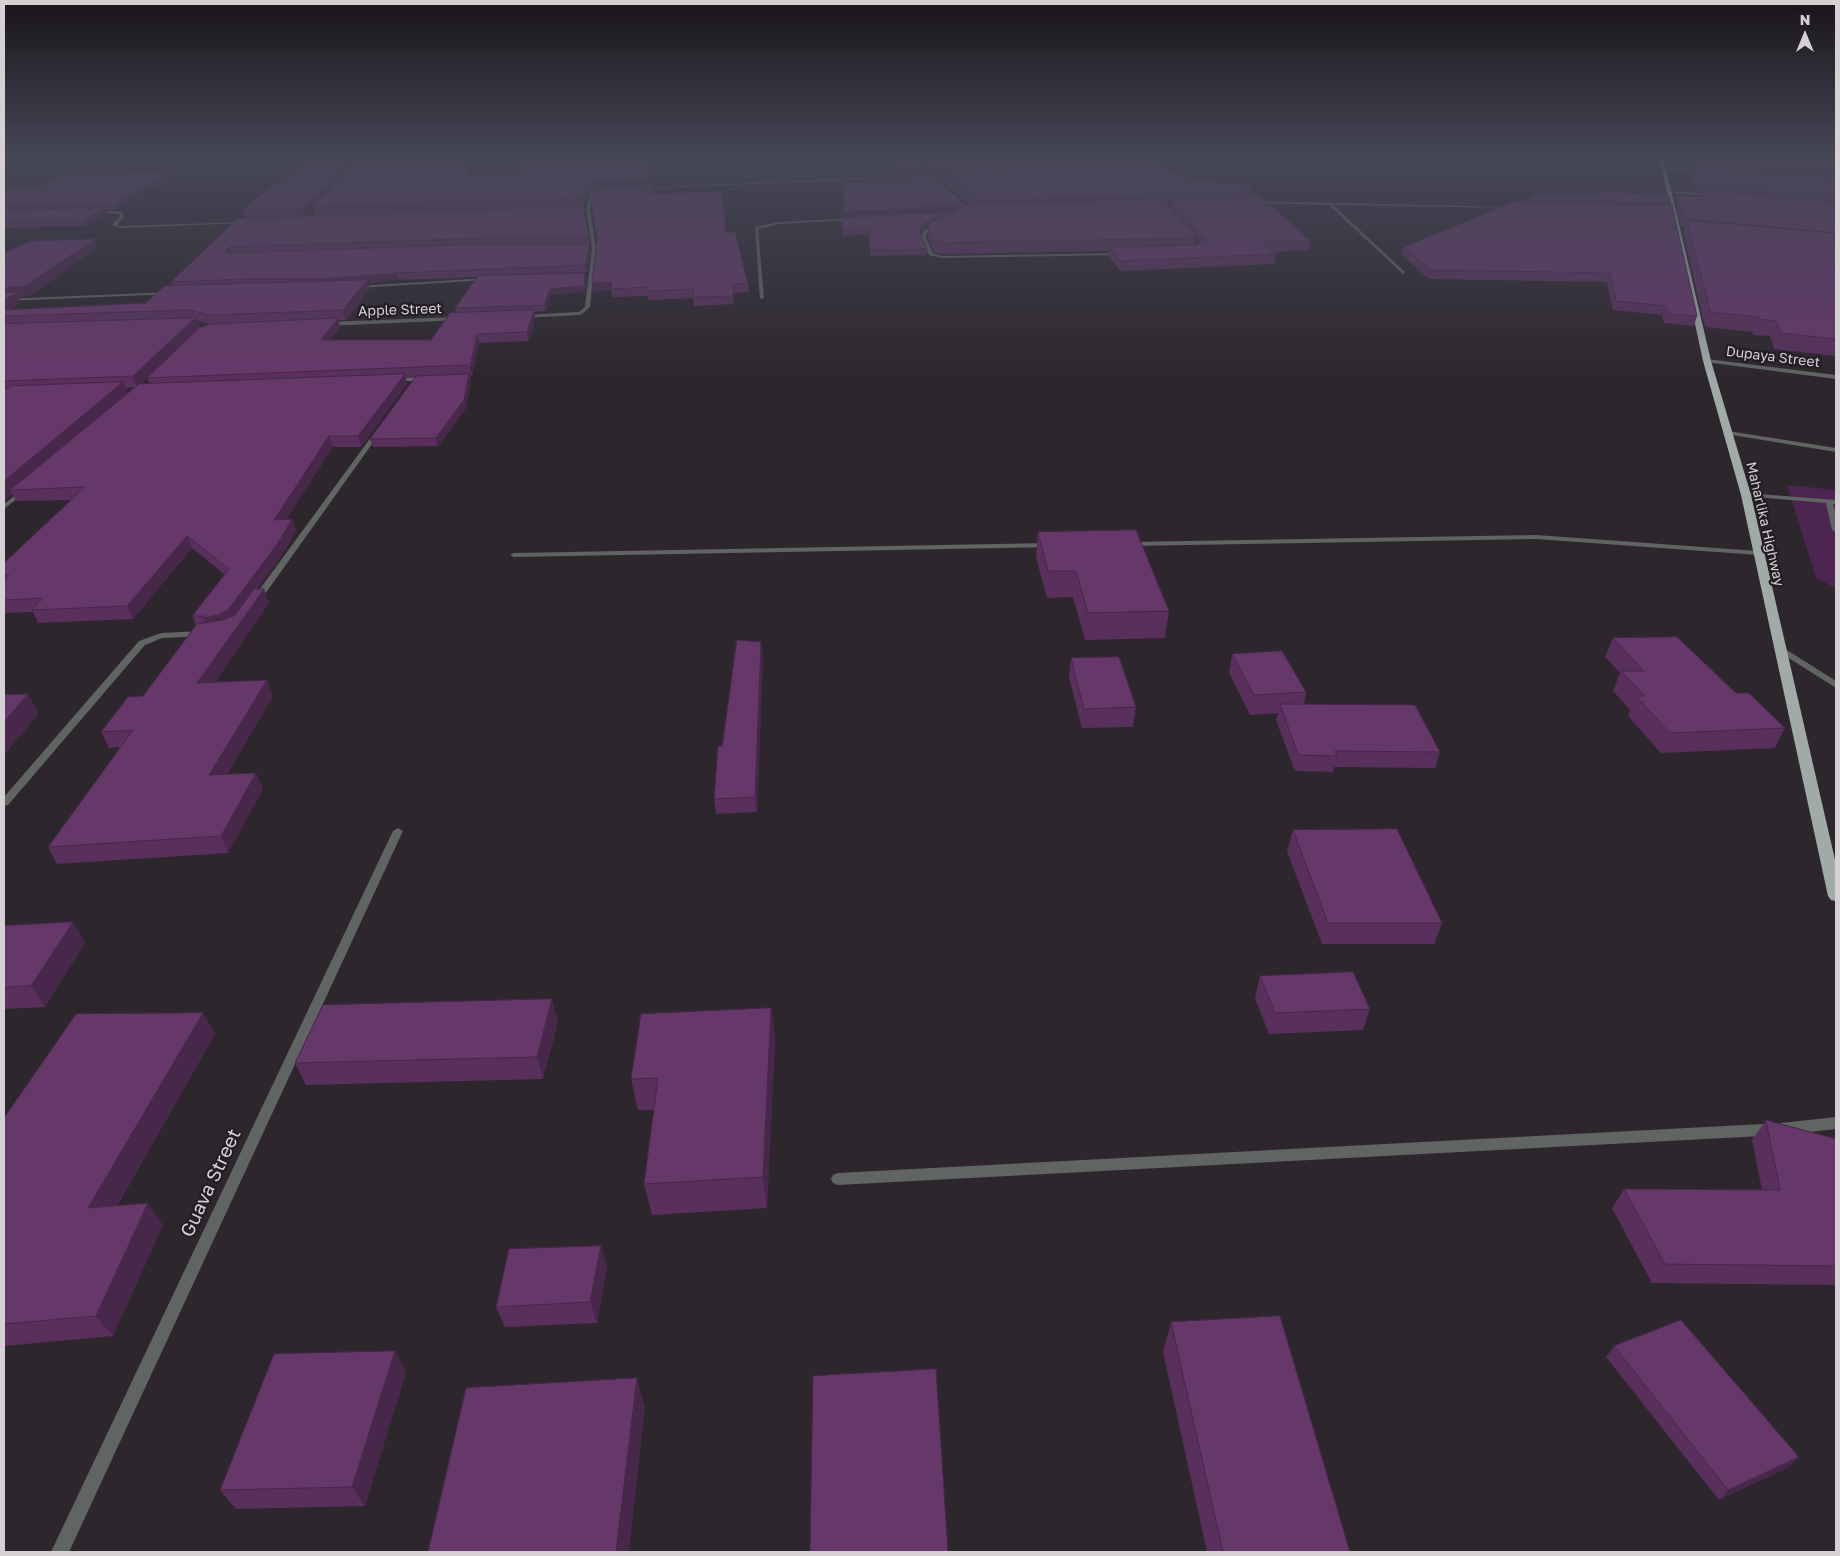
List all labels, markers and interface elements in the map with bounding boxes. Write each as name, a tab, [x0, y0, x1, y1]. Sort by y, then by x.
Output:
north arrow	[1780, 10, 1830, 60]
text: N	[1800, 11, 1810, 28]
street label: Apple Street	[358, 300, 442, 320]
street label: Dupaya Street	[1725, 343, 1821, 371]
street label: Maharlika Highway	[1742, 460, 1788, 588]
street label: Guava Street	[176, 1125, 246, 1241]

